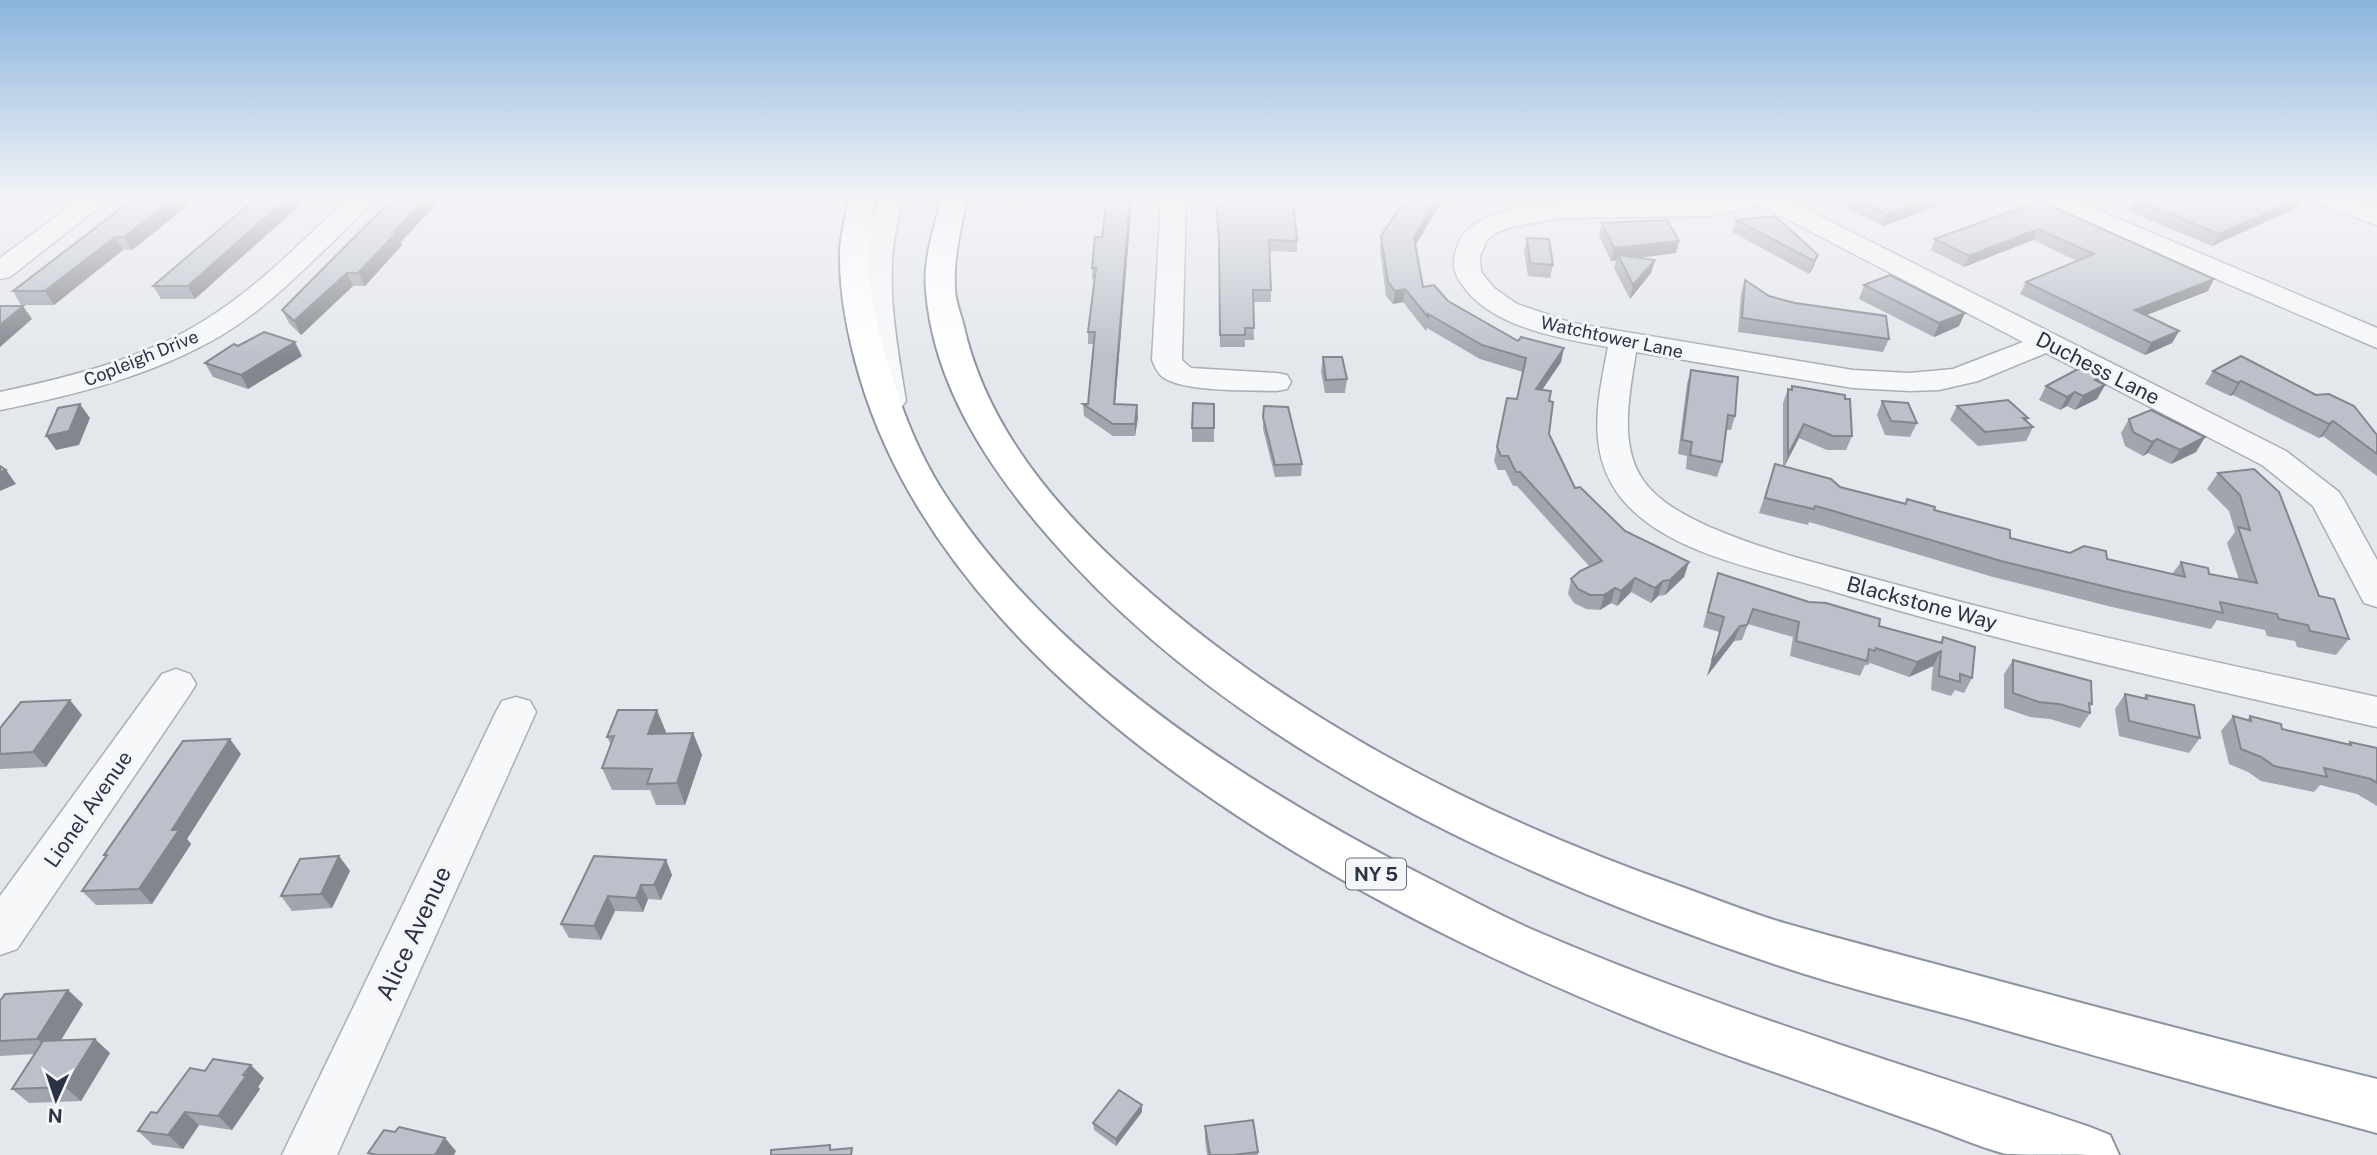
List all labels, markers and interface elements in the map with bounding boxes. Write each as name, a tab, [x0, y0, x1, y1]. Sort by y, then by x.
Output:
street label: Watchtower Lane	[1539, 312, 1685, 362]
street label: Copleigh Drive	[81, 325, 201, 391]
street label: Duchess Lane	[2032, 326, 2164, 410]
street label: Blackstone Way	[1844, 571, 2000, 635]
street label: Lionel Avenue	[39, 746, 137, 872]
road number: NY 5	[1346, 859, 1406, 890]
street label: Alice Avenue	[370, 861, 456, 1005]
north arrow	[21, 1064, 91, 1134]
text: N	[47, 1105, 63, 1127]

